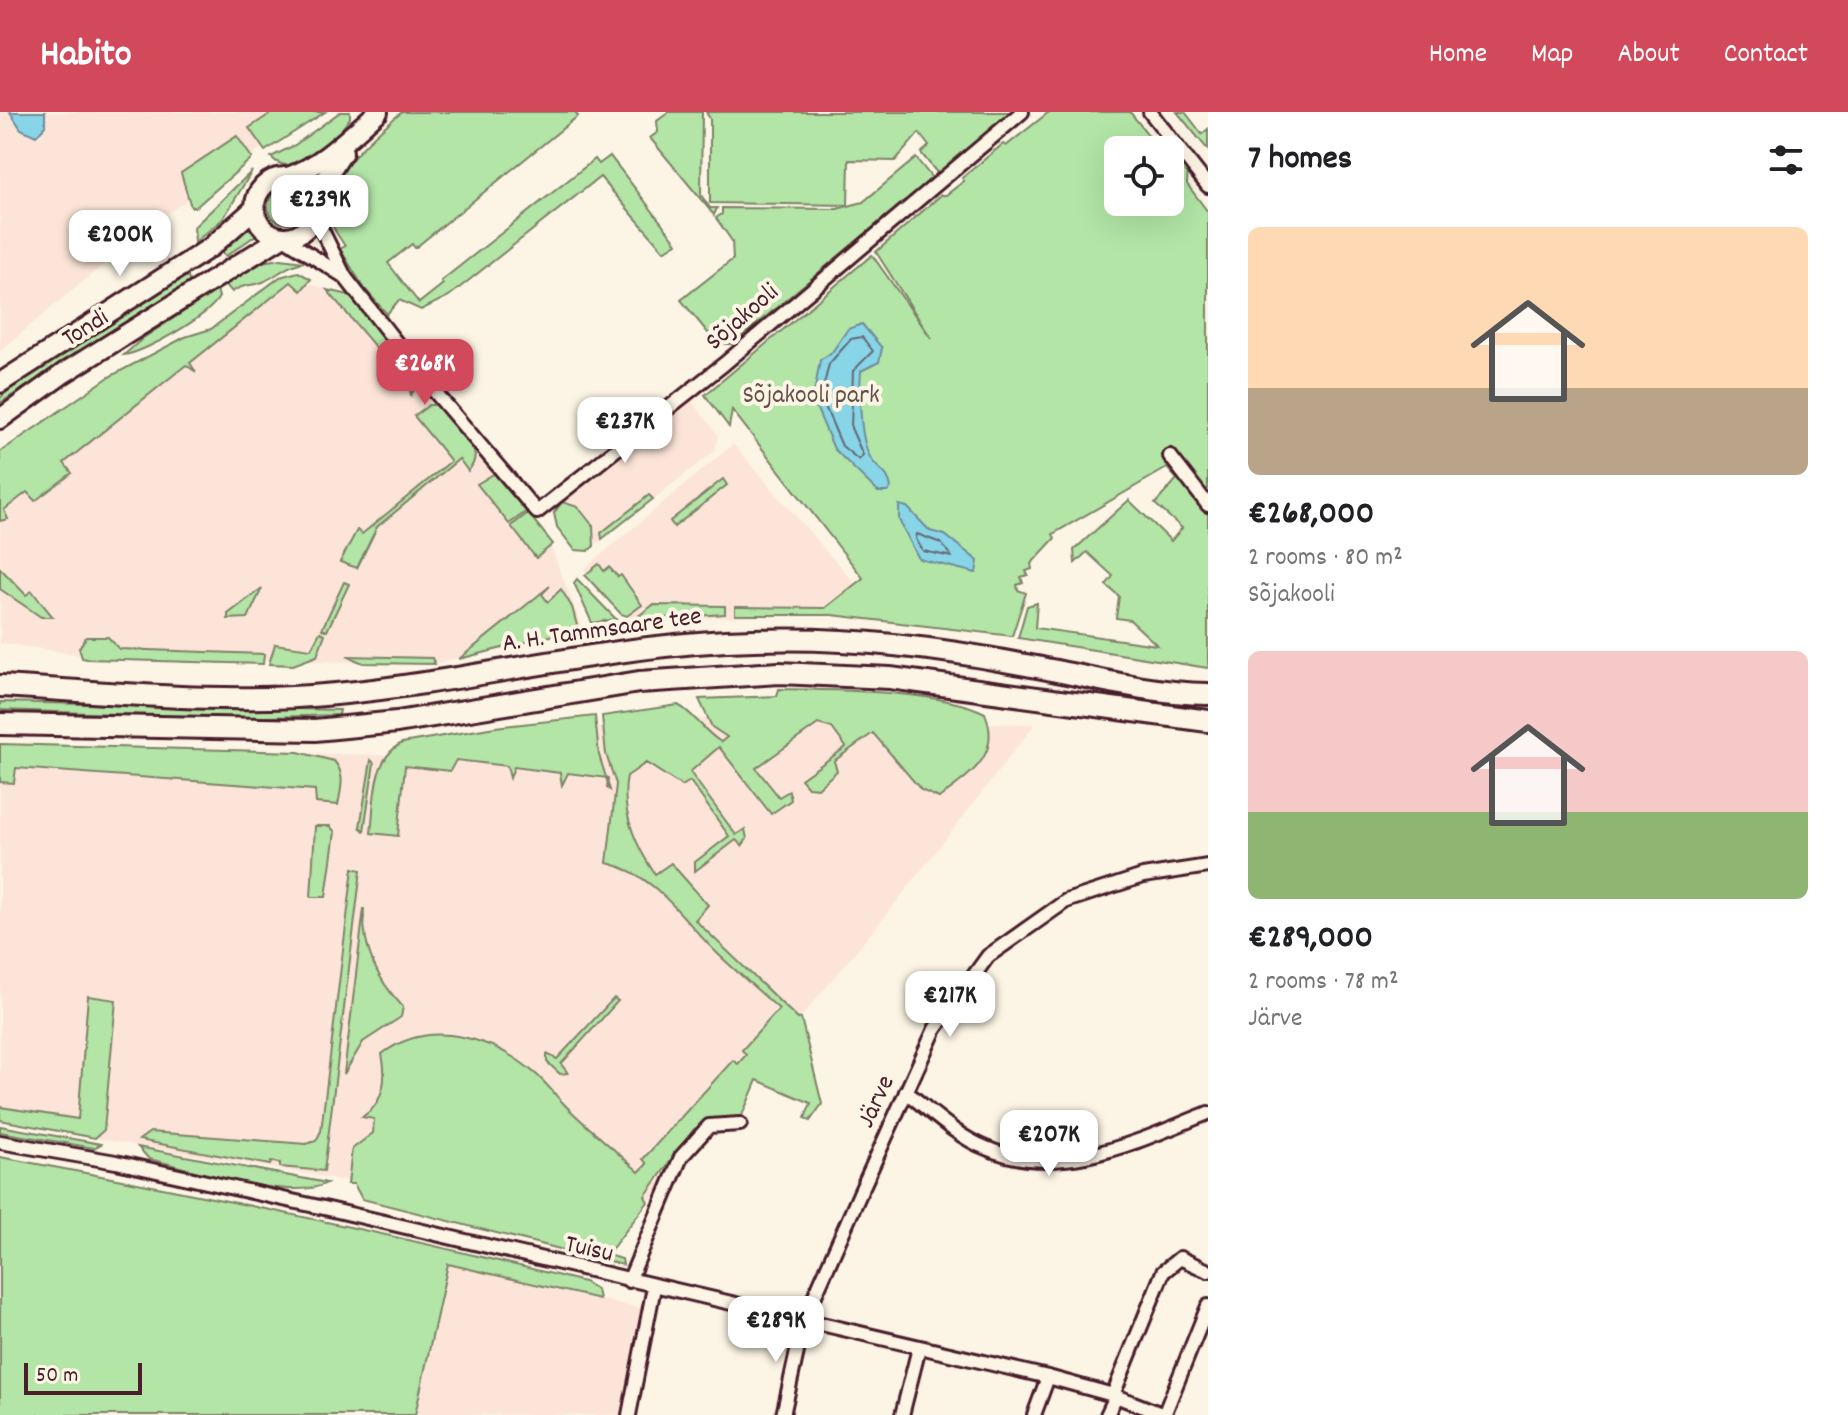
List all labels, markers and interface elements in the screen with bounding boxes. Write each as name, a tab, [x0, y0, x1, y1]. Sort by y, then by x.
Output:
text: Habito	[40, 29, 132, 84]
text: Home	[1429, 36, 1487, 76]
text: Map	[1531, 36, 1573, 76]
text: About	[1617, 36, 1680, 76]
text: Contact	[1724, 36, 1808, 76]
map controls	[1104, 136, 1184, 216]
button: locate	[1104, 136, 1184, 216]
text: 7 homes	[1248, 136, 1352, 185]
icon: filters	[1764, 138, 1808, 182]
pin: €239K	[264, 175, 376, 243]
text: €239K	[289, 182, 351, 219]
pin: €200K	[64, 210, 176, 278]
text: €200K	[87, 217, 153, 254]
street label: Sõjakooli	[698, 275, 788, 360]
icon: home	[1456, 279, 1600, 423]
street label: Tondi	[56, 300, 117, 358]
pin: €268K	[369, 339, 481, 407]
text: €268K	[394, 346, 456, 383]
park label: Sõjakooli park	[742, 378, 880, 415]
pin: €237K	[569, 397, 681, 465]
text: €237K	[595, 404, 655, 441]
text: €268,000	[1248, 491, 1374, 540]
text: 2 rooms · 80 m²	[1248, 540, 1403, 577]
text: Sõjakooli	[1248, 577, 1335, 614]
street label: A. H. Tammsaare tee	[500, 599, 704, 663]
icon: home	[1456, 703, 1600, 847]
text: €289,000	[1248, 915, 1373, 964]
text: 2 rooms · 78 m²	[1248, 964, 1398, 1001]
pin: €217K	[894, 971, 1006, 1039]
text: €217K	[923, 978, 977, 1015]
text: Järve	[1248, 1001, 1302, 1038]
street label: Järve	[849, 1070, 905, 1134]
pin: €207K	[993, 1110, 1105, 1178]
text: €207K	[1018, 1117, 1080, 1154]
street label: Tuisu	[561, 1227, 617, 1273]
pin: €289K	[720, 1296, 832, 1364]
text: €289K	[746, 1303, 806, 1340]
scale bar	[24, 1359, 142, 1395]
text: 50 m	[36, 1361, 78, 1392]

